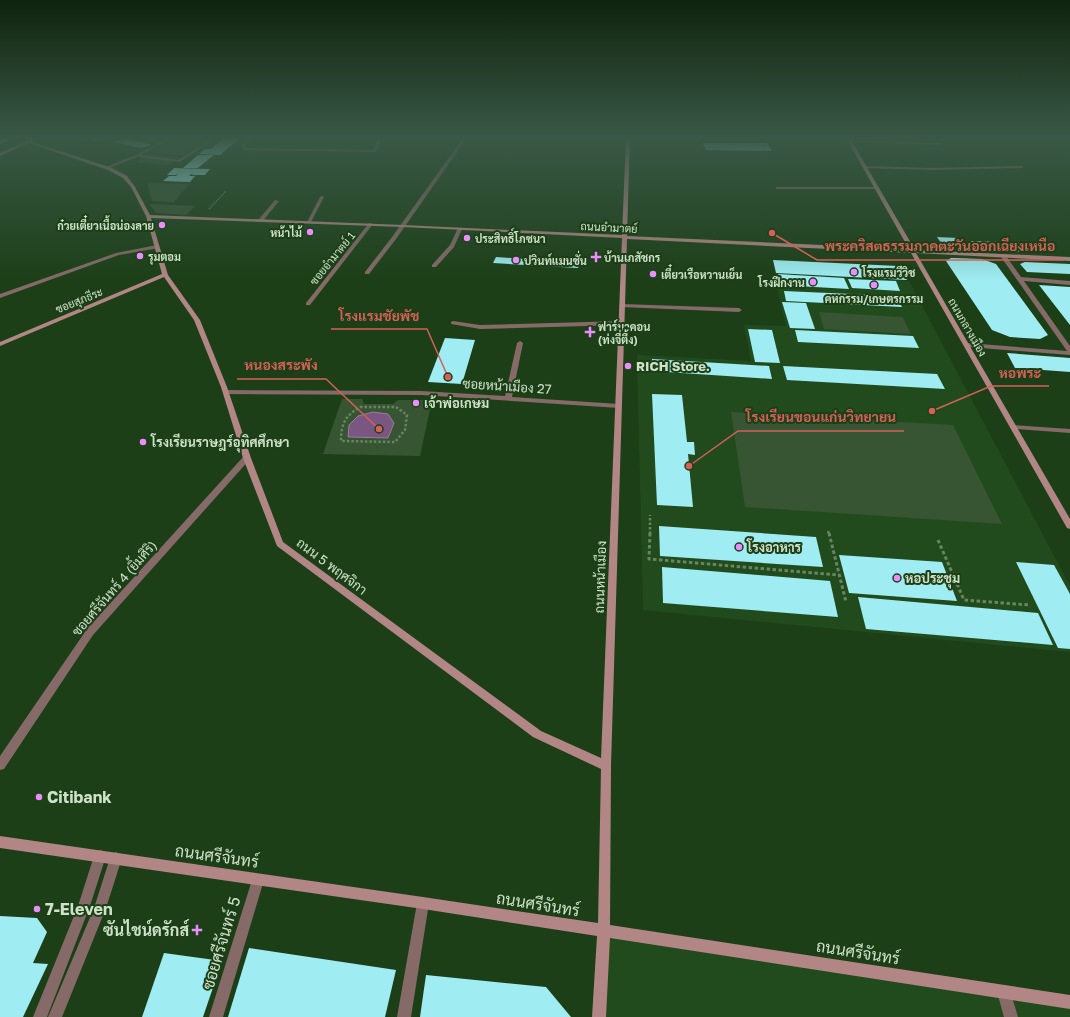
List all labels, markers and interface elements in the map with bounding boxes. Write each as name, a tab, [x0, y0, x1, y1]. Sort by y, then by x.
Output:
place label: ก๋วยเตี๋ยวเนื้อน่องลาย	[57, 215, 154, 232]
street label: ถนนอำมาตย์	[580, 218, 638, 235]
marker: ก๋วยเตี๋ยวเนื้อน่องลาย	[157, 220, 167, 230]
place label: หน้าไม้	[270, 225, 303, 239]
marker: หน้าไม้	[305, 227, 315, 237]
place label: ประสิทธิ์โภชนา	[475, 227, 546, 245]
street label: ซอยอำมาตย์ 1	[306, 228, 357, 287]
marker: ประสิทธิ์โภชนา	[462, 233, 472, 243]
callout: พระคริสตธรรมภาคตะวันออกเฉียงเหนือ	[817, 234, 1064, 260]
text: พระคริสตธรรมภาคตะวันออกเฉียงเหนือ	[825, 237, 1055, 254]
place label: รุมตอม	[148, 250, 181, 265]
place label: ปวินท์แมนชั่น	[524, 250, 587, 267]
place label: บ้านเภสัชกร	[604, 250, 661, 264]
marker: รุมตอม	[135, 251, 145, 261]
marker: บ้านเภสัชกร	[591, 252, 601, 262]
marker: ปวินท์แมนชั่น	[511, 255, 521, 265]
place label: เตี๋ยวเรือหวานเย็น	[661, 264, 742, 281]
place label: โรงแรมวีวิช	[861, 265, 915, 279]
marker: โรงแรมวีวิช	[849, 267, 859, 277]
marker: เตี๋ยวเรือหวานเย็น	[648, 269, 658, 279]
place label: โรงฝึกงาน	[757, 275, 805, 289]
marker: โรงฝึกงาน	[808, 277, 818, 287]
marker: คหกรรม/เกษตรกรรม	[869, 280, 879, 290]
street label: ซอยสุภธีระ	[53, 284, 106, 318]
place label: คหกรรม/เกษตรกรรม	[825, 292, 923, 305]
street label: ถนนกลางเมือง	[946, 296, 990, 358]
callout: โรงแรมชัยพัช	[331, 303, 427, 329]
text: โรงแรมชัยพัช	[338, 307, 419, 324]
place label: ฟาร์มาคอน (ท่งจี่ตึ้ง)	[598, 319, 650, 346]
marker: ฟาร์มาคอน (ท่งจี่ตึ้ง)	[585, 327, 595, 337]
callout: หนองสระพัง	[237, 353, 326, 379]
text: หนองสระพัง	[244, 356, 318, 373]
place label: RICH Store.	[636, 358, 710, 374]
callout: หอพระ	[991, 360, 1049, 386]
marker: RICH Store.	[623, 361, 633, 371]
text: หอพระ	[999, 364, 1042, 381]
street label: ซอยหน้าเมือง 27	[462, 374, 552, 397]
place label: เจ้าพ่อเกษม	[424, 395, 489, 411]
marker: เจ้าพ่อเกษม	[411, 398, 421, 408]
callout: โรงเรียนขอนแก่นวิทยายน	[738, 405, 904, 431]
text: โรงเรียนขอนแก่นวิทยายน	[745, 408, 896, 425]
place label: โรงเรียนราษฎร์อุทิศศึกษา	[150, 433, 289, 453]
marker: โรงเรียนราษฎร์อุทิศศึกษา	[138, 437, 148, 447]
street label: ถนน 5 พฤศจิกา	[293, 534, 370, 598]
street label: ซอยศรีจันทร์ 4 (ยิ้มศิริ)	[66, 535, 160, 639]
place label: โรงอาหาร	[746, 538, 802, 555]
street label: ถนนหน้าเมือง	[590, 540, 609, 614]
marker: โรงอาหาร	[734, 542, 744, 552]
place label: หอประชุม	[905, 570, 960, 589]
marker: หอประชุม	[892, 573, 902, 583]
place label: Citibank	[47, 787, 112, 807]
marker: Citibank	[34, 792, 44, 802]
street label: ถนนศรีจันทร์	[174, 838, 261, 872]
street label: ถนนศรีจันทร์	[495, 886, 582, 921]
street label: ซอยศรีจันทร์ 5	[195, 893, 245, 992]
place label: 7-Eleven	[45, 899, 113, 919]
marker: 7-Eleven	[32, 904, 42, 914]
place label: ซันไชน์ดรักส์	[103, 919, 190, 940]
marker: ซันไชน์ดรักส์	[192, 925, 202, 935]
street label: ถนนศรีจันทร์	[815, 934, 902, 969]

